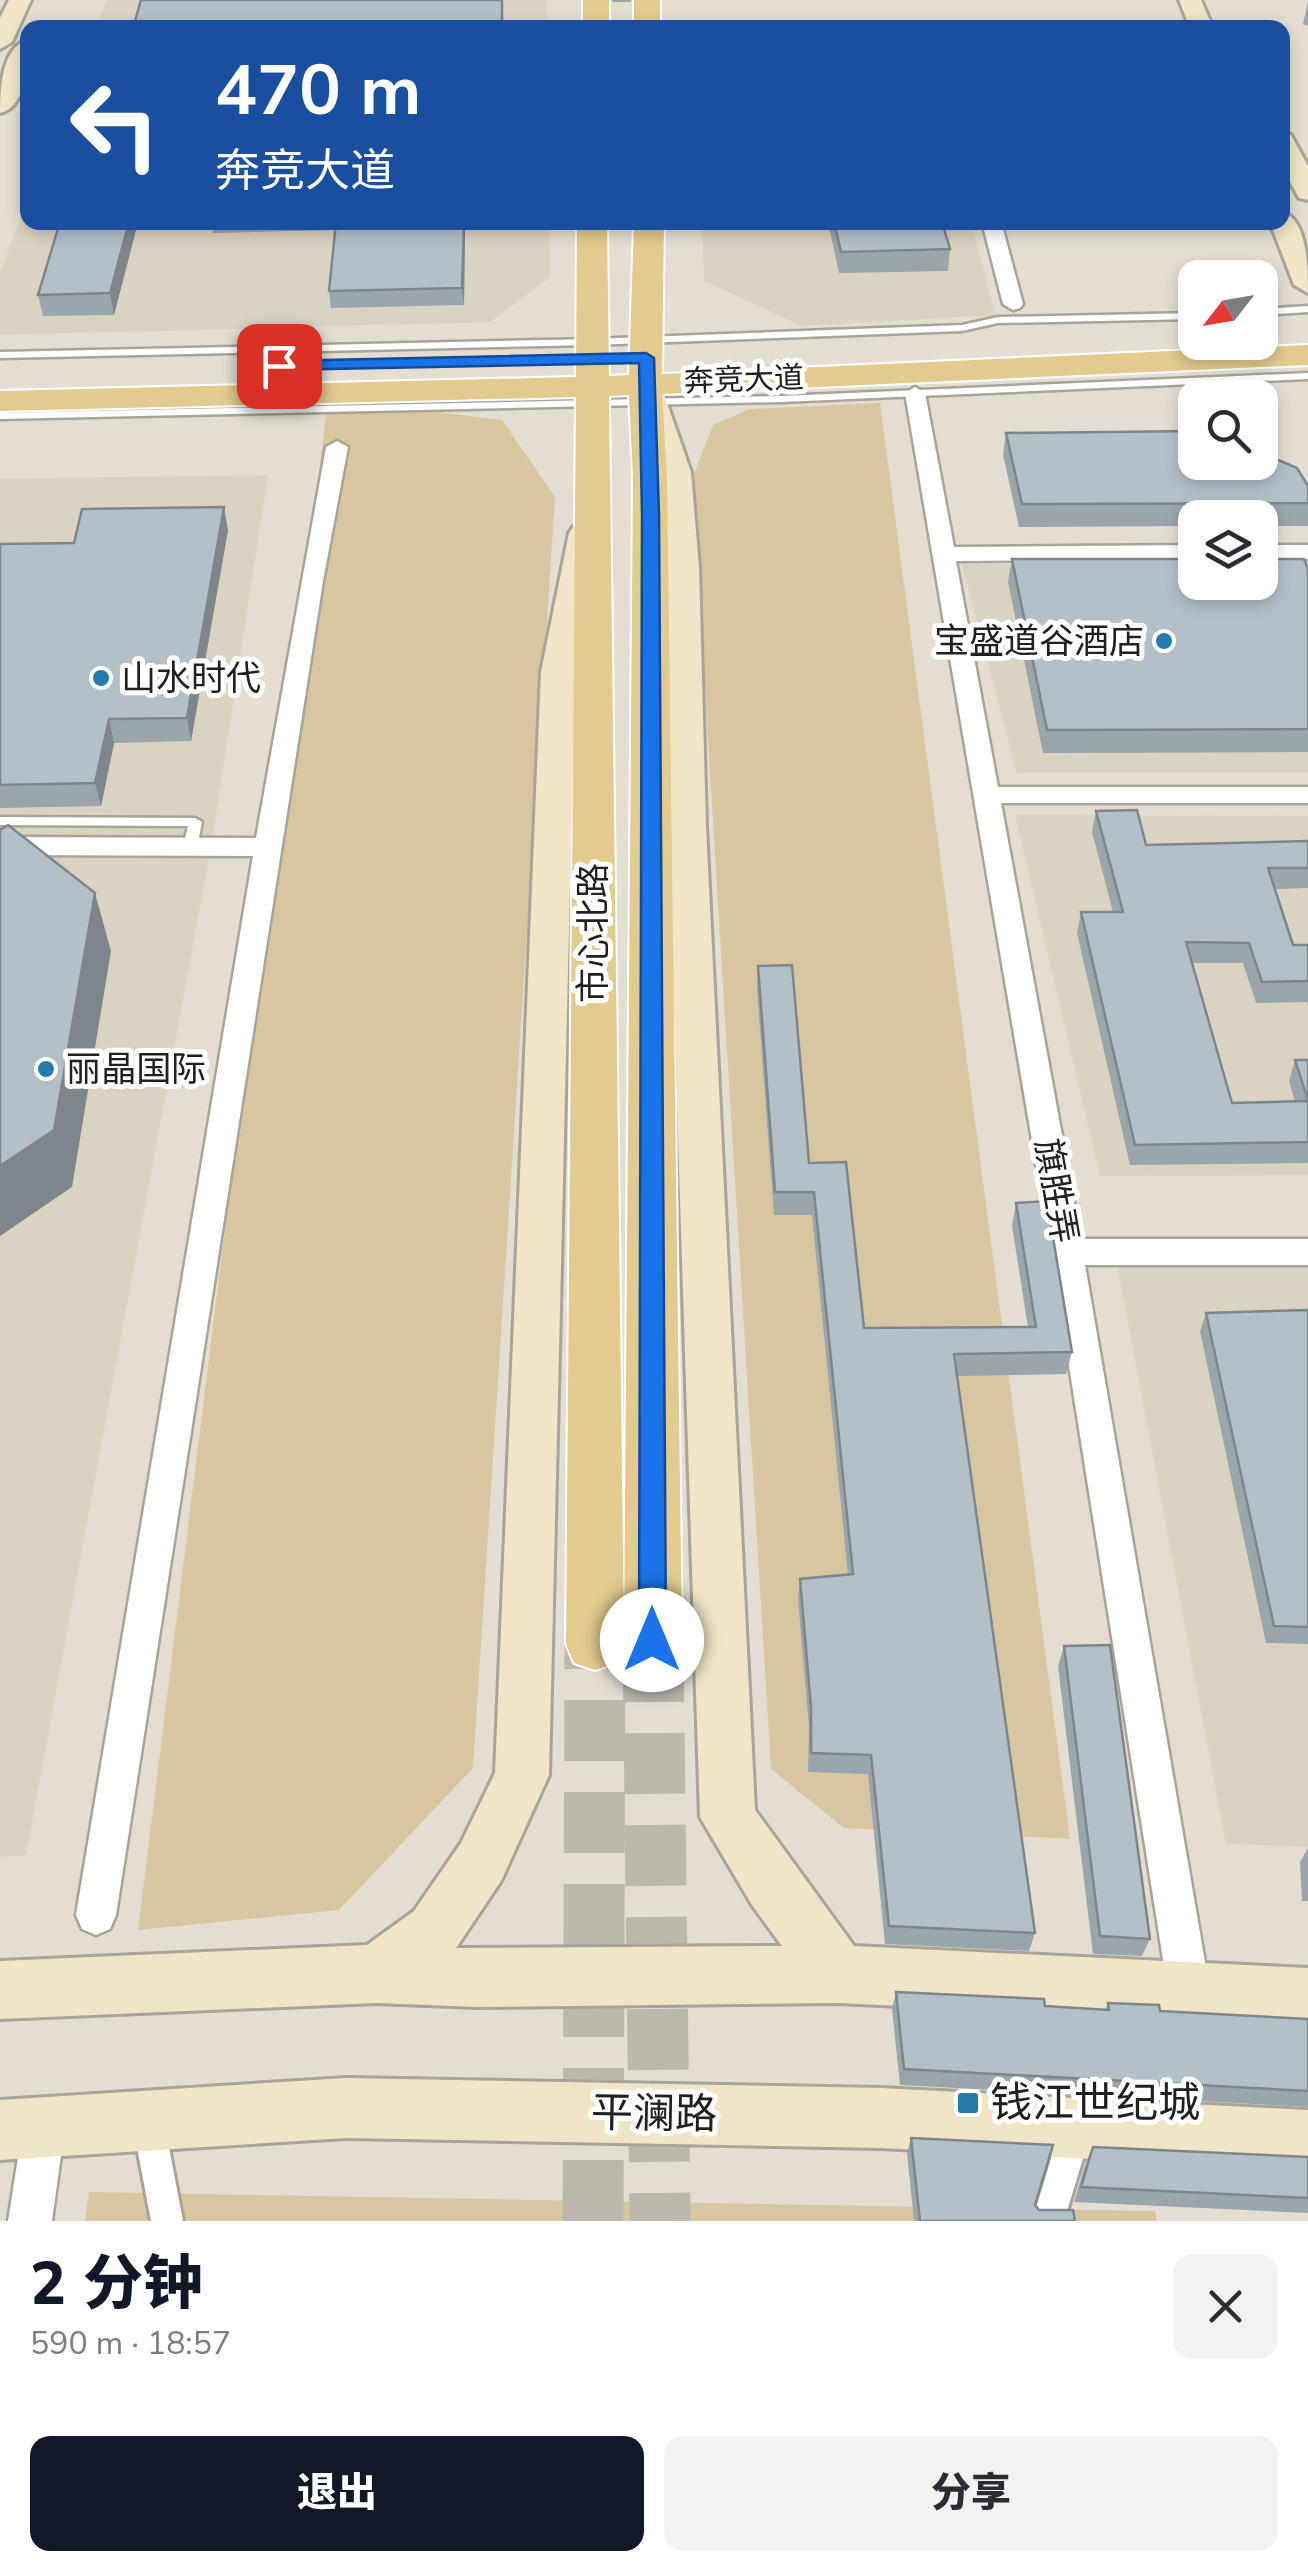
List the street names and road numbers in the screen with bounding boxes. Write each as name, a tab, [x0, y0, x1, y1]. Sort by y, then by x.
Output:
street label: 奔竞大道	[683, 357, 805, 403]
street label: 市心北路	[570, 863, 617, 1003]
street label: 旗胜弄	[1024, 1135, 1088, 1247]
street label: 平澜路	[591, 2084, 717, 2144]

